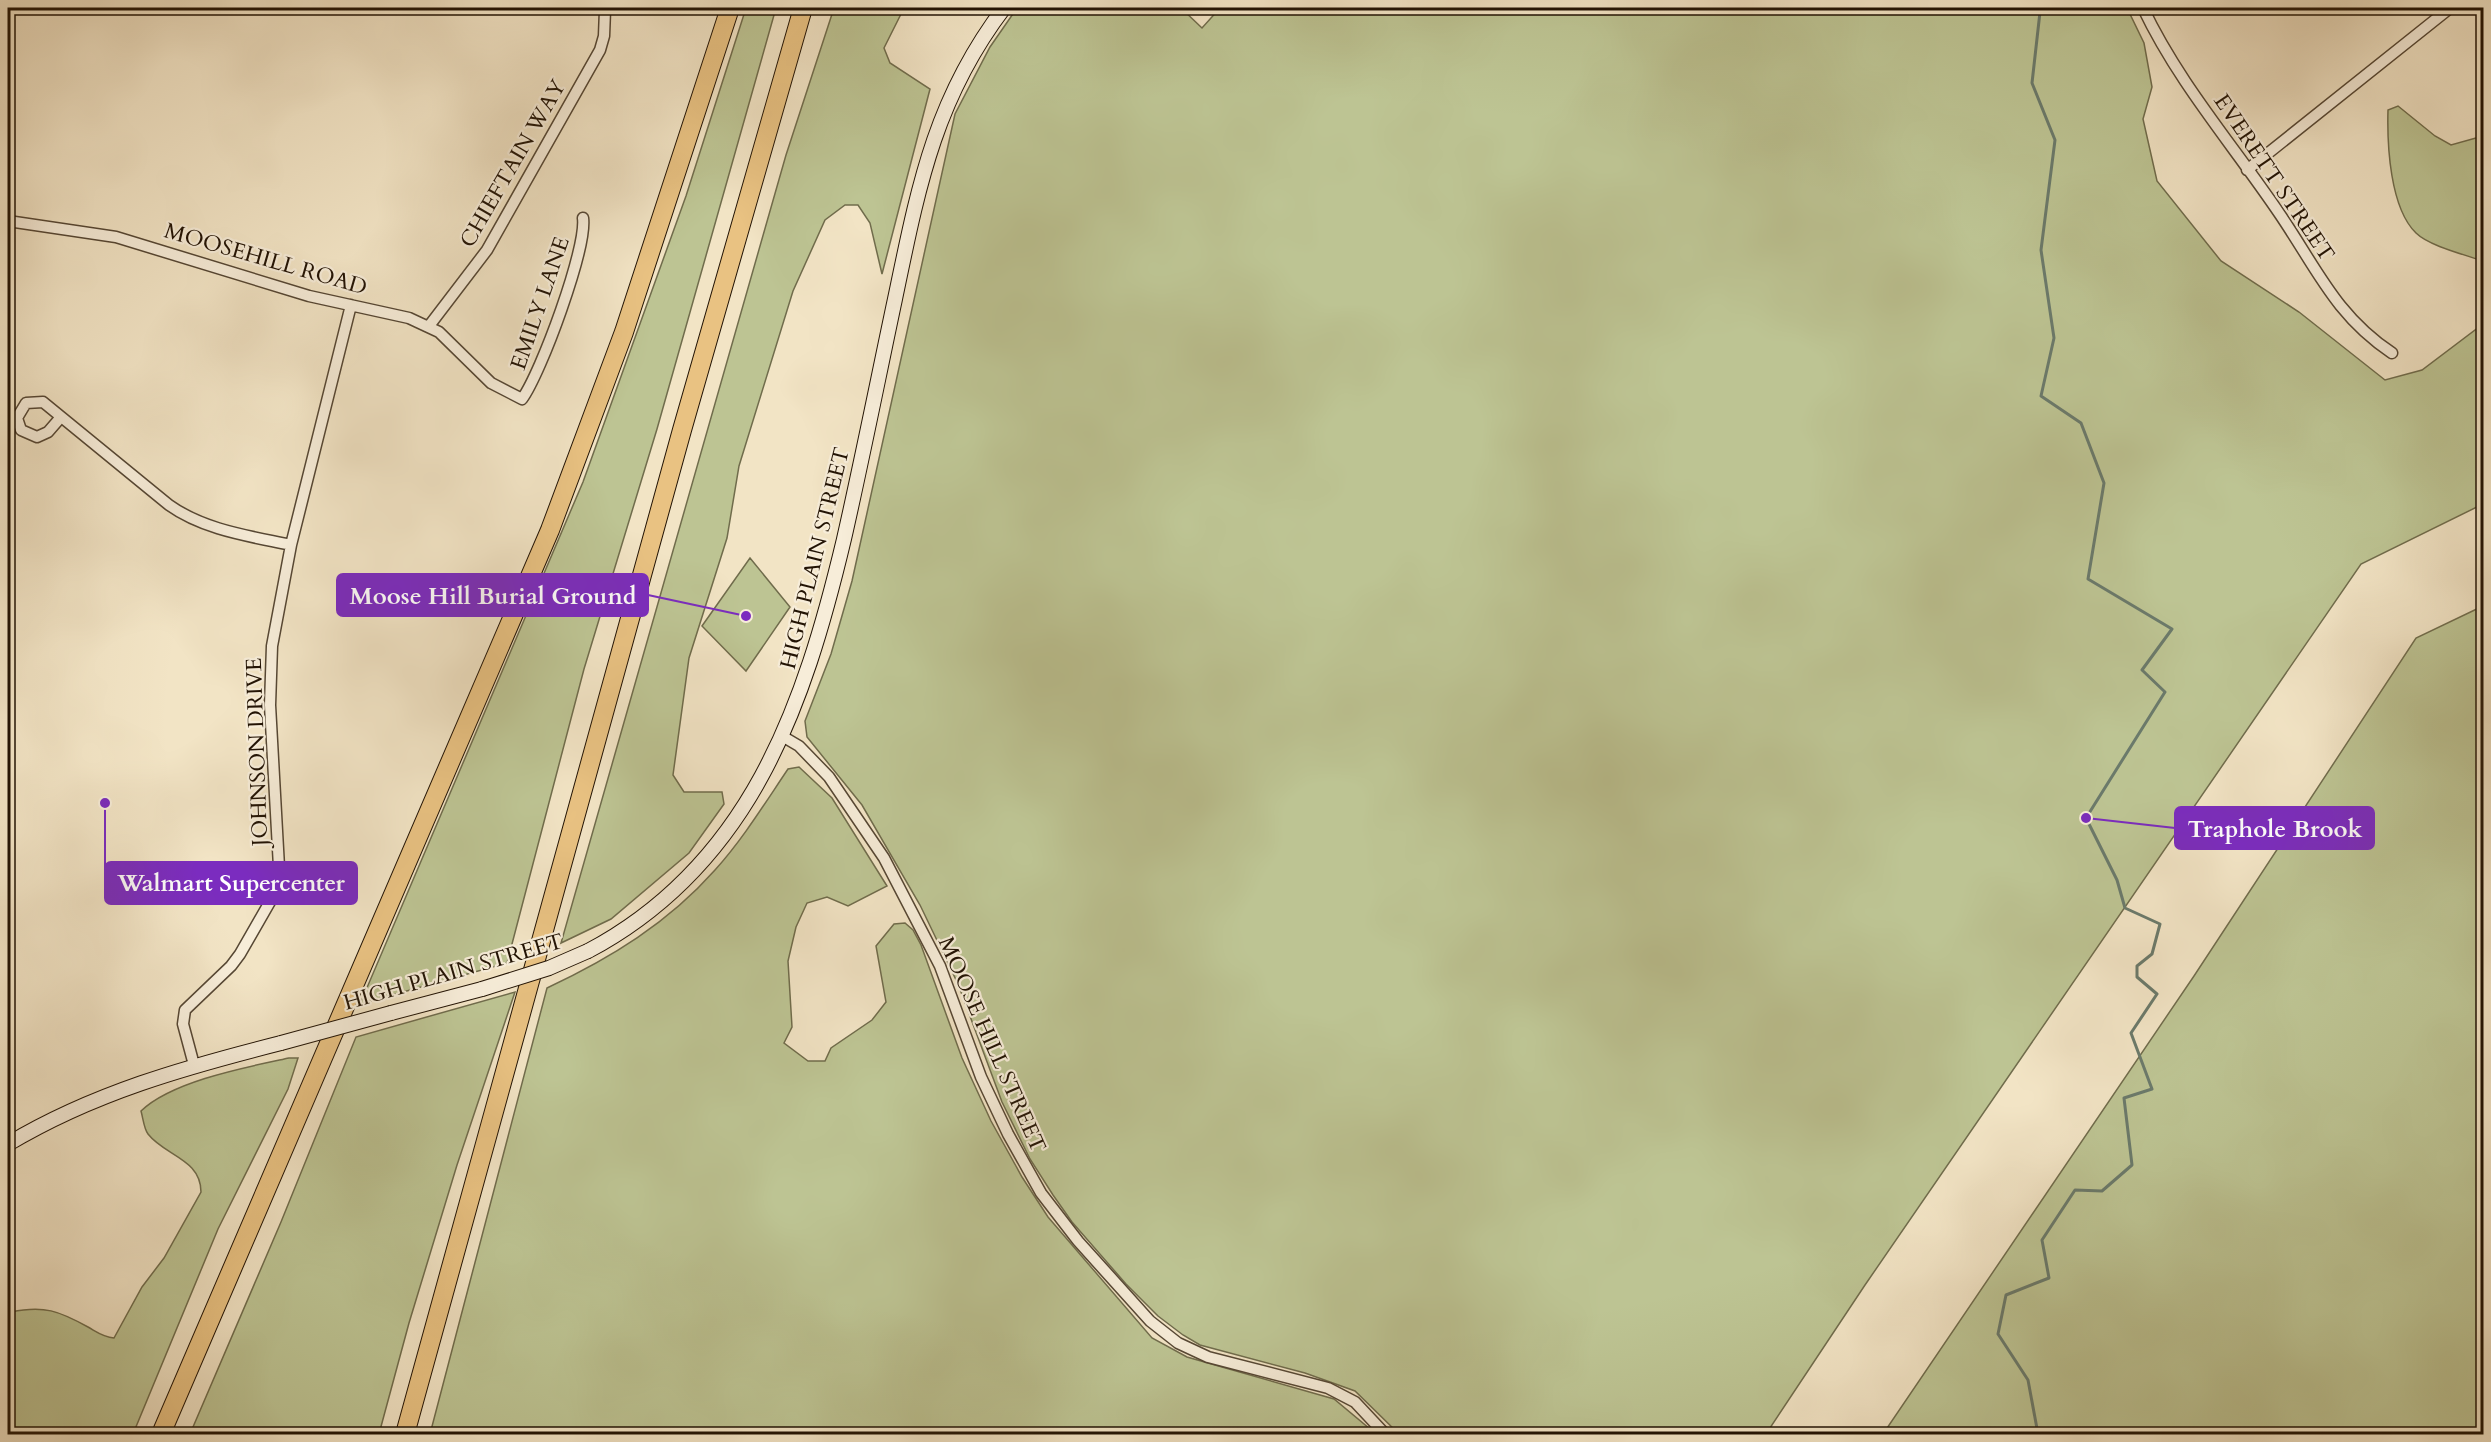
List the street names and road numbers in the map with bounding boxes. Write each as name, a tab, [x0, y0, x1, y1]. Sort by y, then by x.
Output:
street label: CHIEFTAIN WAY	[453, 74, 573, 253]
street label: EVERETT STREET	[2207, 88, 2341, 267]
street label: MOOSEHILL ROAD	[161, 216, 371, 302]
street label: EMILY LANE	[503, 233, 577, 374]
street label: HIGH PLAIN STREET	[773, 444, 857, 672]
street label: JOHNSON DRIVE	[239, 657, 275, 850]
street label: HIGH PLAIN STREET	[340, 926, 567, 1018]
street label: MOOSE HILL STREET	[931, 932, 1053, 1157]

